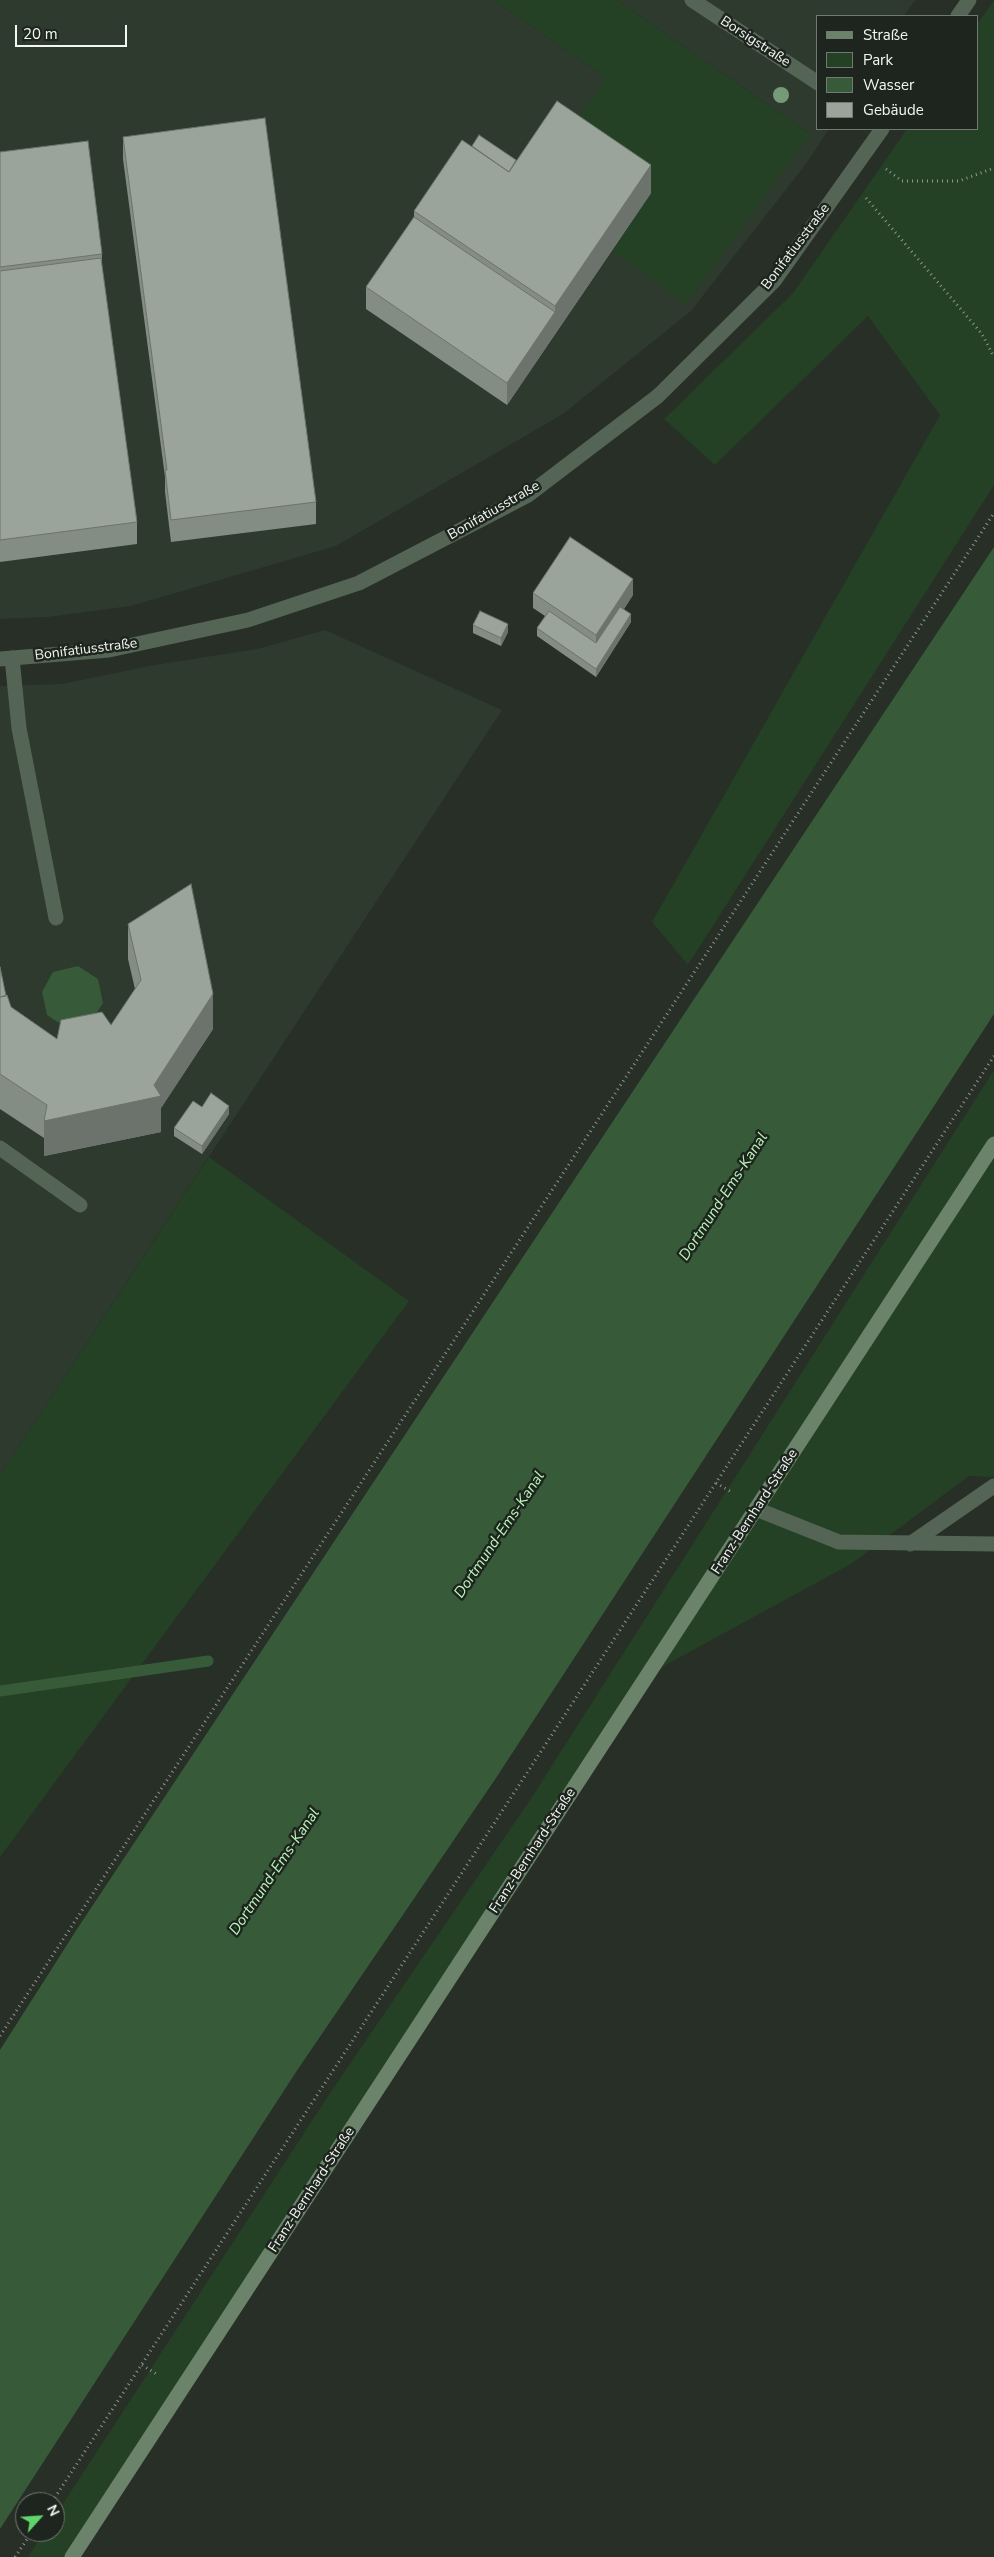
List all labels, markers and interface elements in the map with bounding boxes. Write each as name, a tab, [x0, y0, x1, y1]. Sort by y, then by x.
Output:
street label: Borsigstraße	[717, 13, 793, 71]
scale bar	[18, 15, 130, 47]
legend	[816, 15, 979, 130]
text: 20 m	[23, 24, 58, 44]
text: Straße	[863, 25, 908, 45]
text: Park	[863, 50, 893, 70]
text: Wasser	[863, 75, 914, 95]
text: Gebäude	[863, 100, 924, 120]
street label: Bonifatiusstraße	[758, 201, 834, 293]
street label: Bonifatiusstraße	[445, 478, 543, 544]
street label: Bonifatiusstraße	[34, 635, 138, 665]
water label: Dortmund-Ems-Kanal	[676, 1130, 772, 1264]
street label: Franz-Bernhard-Straße	[708, 1446, 802, 1578]
water label: Dortmund-Ems-Kanal	[451, 1468, 549, 1602]
street label: Franz-Bernhard-Straße	[486, 1785, 580, 1917]
water label: Dortmund-Ems-Kanal	[226, 1805, 324, 1939]
street label: Franz-Bernhard-Straße	[265, 2124, 359, 2256]
north arrow	[15, 2492, 65, 2542]
text: N	[42, 2502, 64, 2520]

